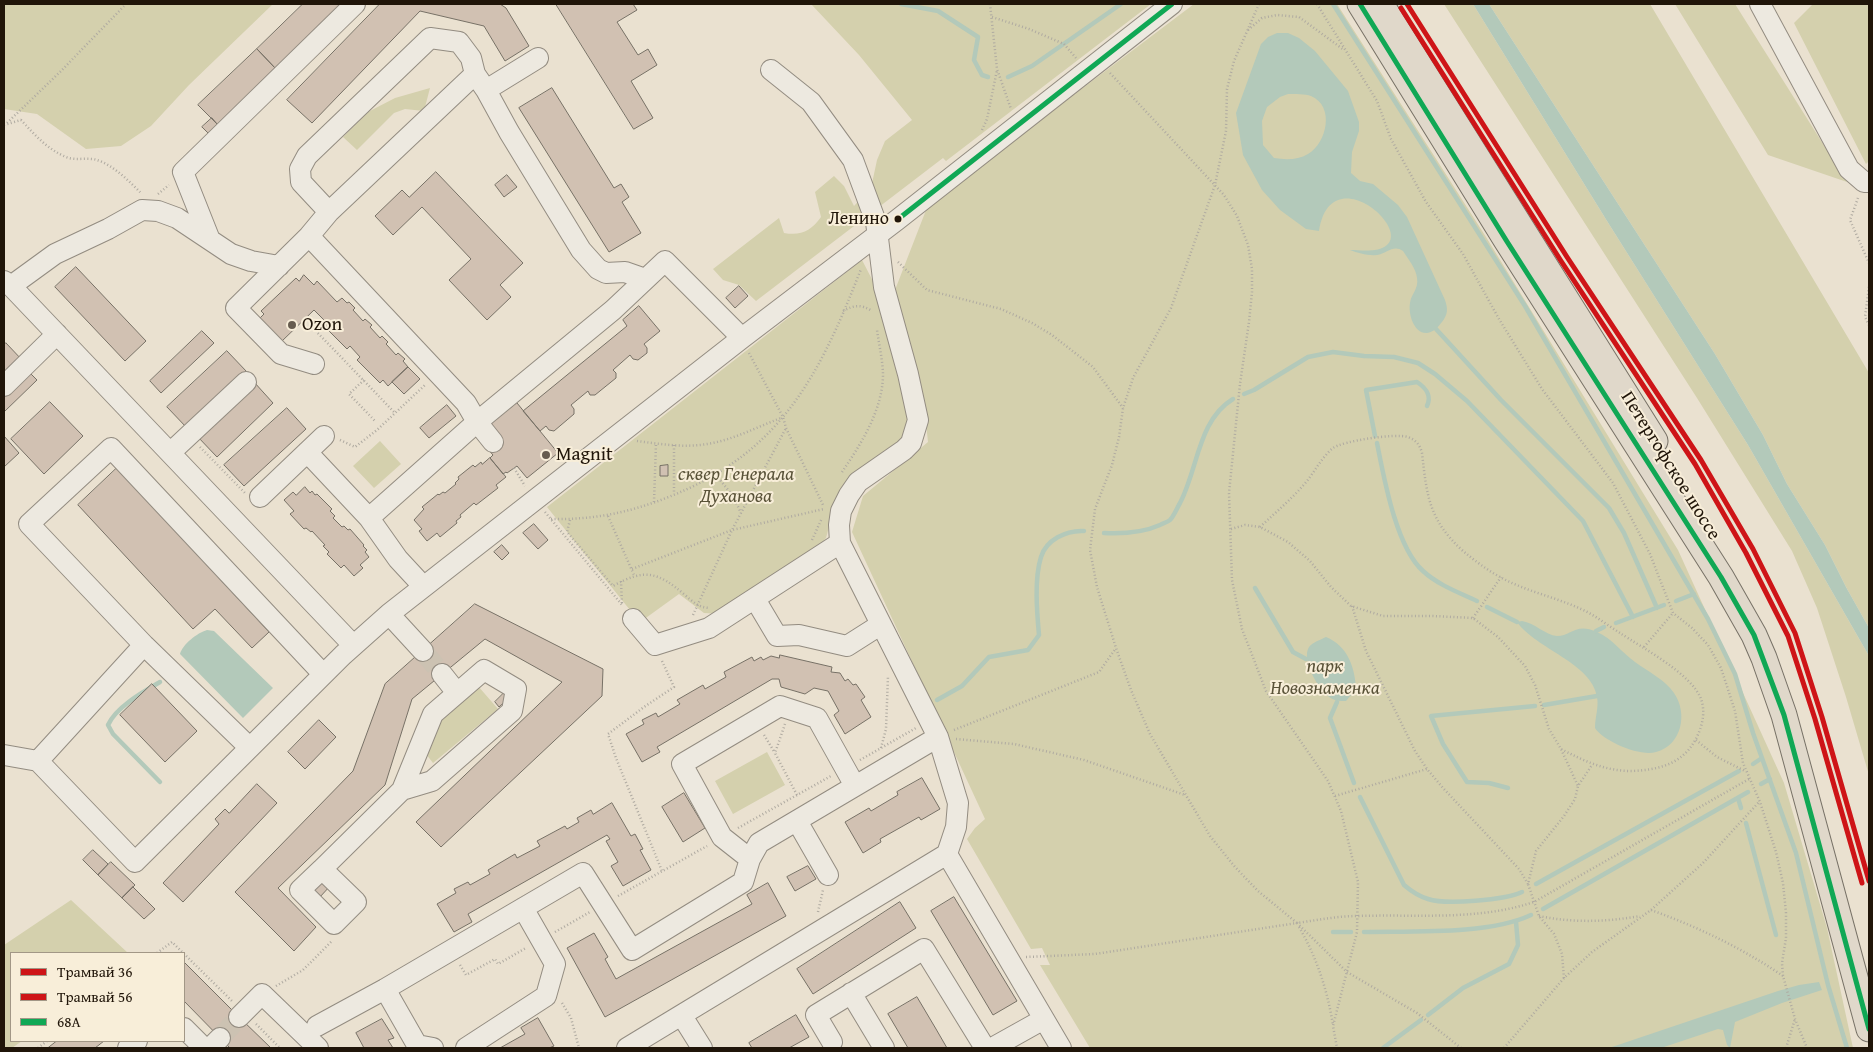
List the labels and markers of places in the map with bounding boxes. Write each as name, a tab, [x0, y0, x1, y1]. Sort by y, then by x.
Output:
place label: Ленино	[828, 208, 889, 230]
marker: Ленино	[893, 214, 903, 224]
place label: Ozon	[302, 314, 342, 336]
marker: Ozon	[286, 319, 298, 331]
place label: Magnit	[556, 444, 613, 466]
marker: Magnit	[540, 449, 552, 461]

